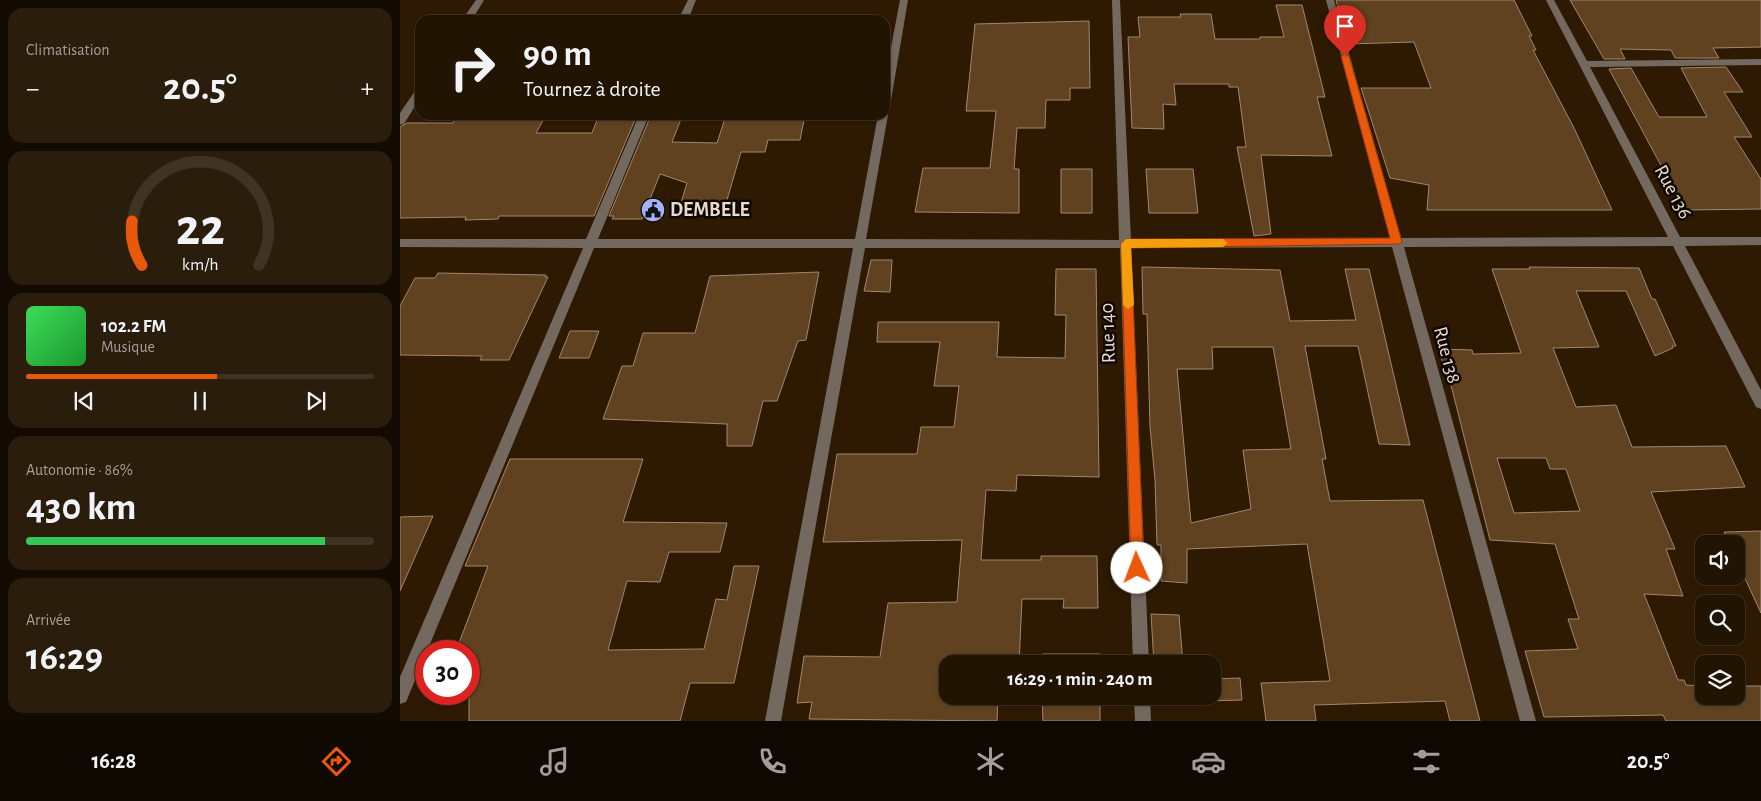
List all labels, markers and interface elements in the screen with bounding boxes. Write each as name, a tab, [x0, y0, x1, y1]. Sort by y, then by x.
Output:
pin	[1324, 5, 1366, 56]
icon: arrive	[1331, 12, 1359, 40]
icon: right	[440, 35, 505, 100]
text: 90 m	[523, 37, 592, 72]
text: Climatisation	[26, 42, 110, 58]
text: 20.5°	[163, 69, 237, 107]
text: −	[26, 75, 39, 103]
text: +	[361, 75, 374, 103]
text: Tournez à droite	[523, 78, 661, 100]
street label: Rue 136	[1651, 162, 1695, 222]
public building icon: DEMBELE	[640, 197, 666, 223]
place label: DEMBELE	[670, 200, 750, 220]
text: 22	[176, 202, 224, 254]
text: km/h	[182, 256, 218, 274]
street label: Rue 140	[1097, 302, 1119, 364]
text: 102.2 FM	[101, 317, 166, 336]
street label: Rue 138	[1430, 324, 1464, 386]
text: Musique	[101, 339, 155, 355]
icon: previous	[70, 387, 98, 415]
icon: pause	[186, 387, 214, 415]
icon: next	[302, 387, 330, 415]
text: Autonomie · 86%	[26, 462, 133, 478]
text: 430 km	[26, 489, 137, 527]
map controls	[1695, 535, 1745, 705]
button: sound	[1695, 535, 1745, 585]
position arrow	[1110, 541, 1162, 593]
button: search	[1695, 595, 1745, 645]
text: Arrivée	[26, 612, 71, 628]
text: 16:29	[26, 639, 103, 677]
speed limit sign: 30	[415, 640, 480, 705]
button: layers	[1695, 655, 1745, 705]
text: 16:29 · 1 min · 240 m	[1007, 670, 1153, 689]
icon: directions	[319, 744, 354, 779]
icon: music	[537, 744, 572, 779]
icon: phone	[755, 744, 790, 779]
icon: climate	[973, 744, 1008, 779]
icon: car	[1191, 744, 1226, 779]
icon: filters	[1409, 744, 1444, 779]
text: 16:28	[91, 750, 136, 772]
text: 20.5°	[1627, 750, 1670, 772]

